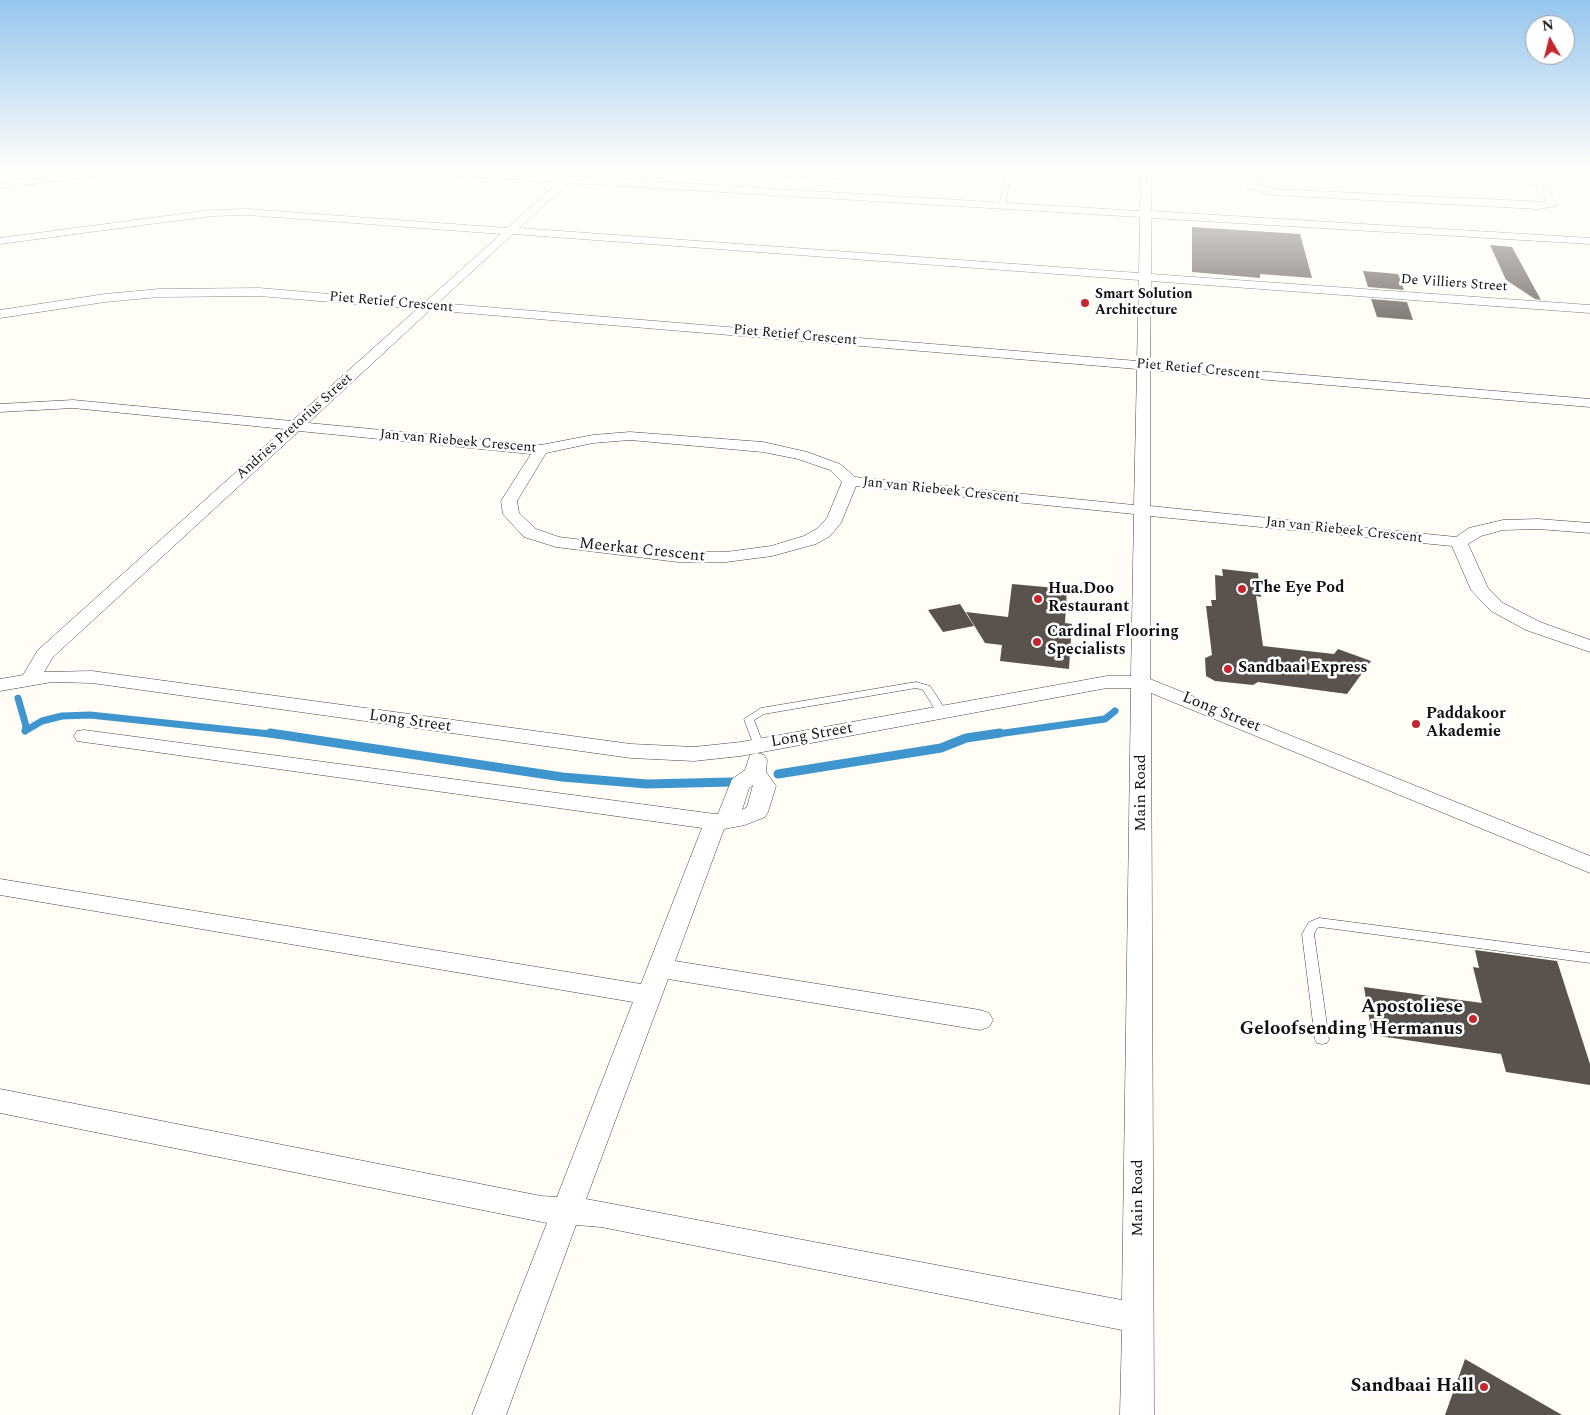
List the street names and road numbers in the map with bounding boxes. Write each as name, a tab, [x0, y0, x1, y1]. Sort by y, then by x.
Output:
street label: De Villiers Street	[1400, 272, 1508, 296]
street label: Piet Retief Crescent	[328, 289, 454, 317]
street label: Piet Retief Crescent	[732, 322, 858, 350]
street label: Piet Retief Crescent	[1135, 356, 1261, 384]
street label: Andries Pretorius Street	[233, 370, 357, 484]
street label: Jan van Riebeek Crescent	[379, 427, 537, 457]
street label: Jan van Riebeek Crescent	[862, 474, 1020, 508]
street label: Jan van Riebeek Crescent	[1265, 514, 1423, 548]
street label: Meerkat Crescent	[578, 535, 706, 567]
street label: Long Street	[1179, 689, 1263, 737]
street label: Long Street	[368, 707, 452, 737]
street label: Long Street	[770, 719, 854, 753]
street label: Main Road	[1132, 754, 1152, 832]
street label: Main Road	[1129, 1159, 1149, 1237]

